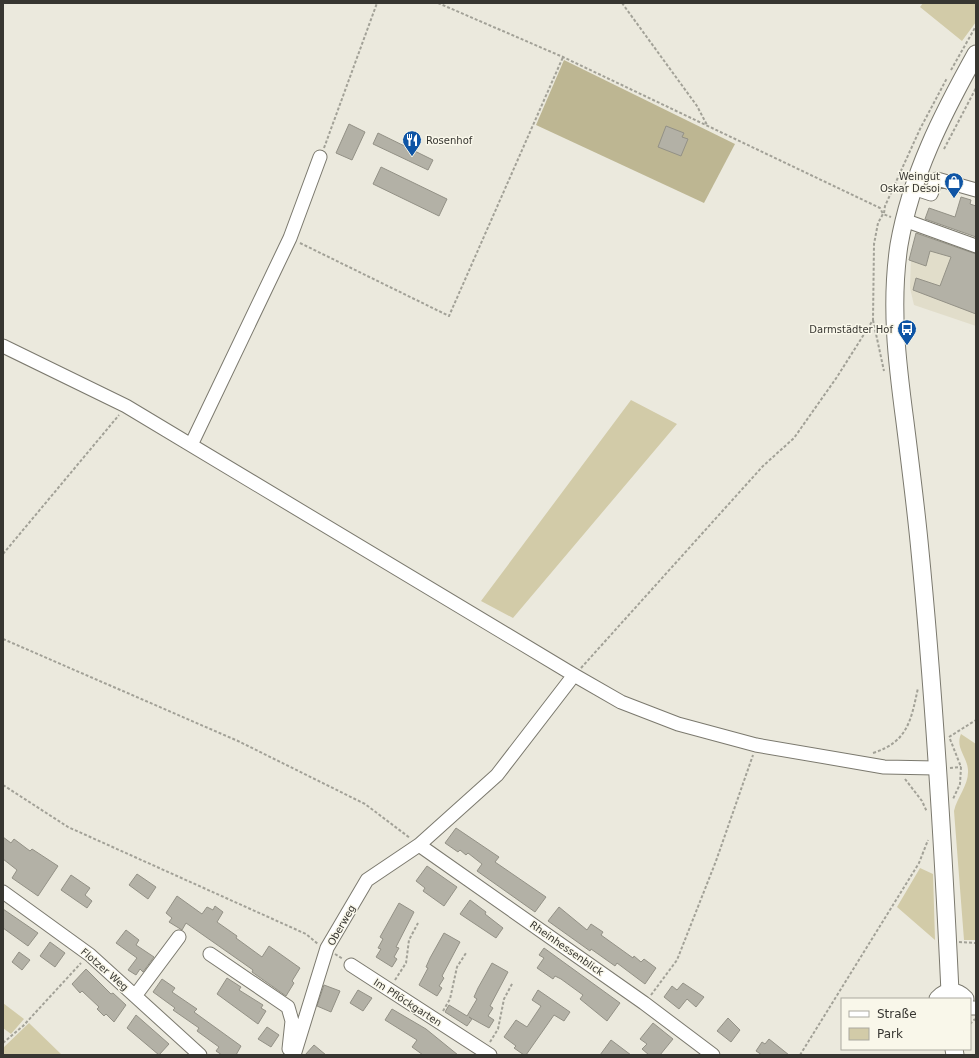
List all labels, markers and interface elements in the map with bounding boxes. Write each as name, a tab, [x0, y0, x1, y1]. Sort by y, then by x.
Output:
restaurant icon: Rosenhof	[401, 129, 423, 157]
place label: Rosenhof	[426, 135, 473, 146]
place label: Weingut Oskar Desoi	[880, 171, 940, 194]
shop icon: Weingut Oskar Desoi	[943, 171, 965, 199]
bus stop icon: Darmstädter Hof	[896, 318, 918, 346]
place label: Darmstädter Hof	[809, 324, 893, 335]
street label: Oberweg	[325, 903, 357, 948]
street label: Rheinhessenblick	[528, 919, 606, 978]
street label: Flotzer Weg	[79, 946, 131, 993]
street label: Im Pflöckgarten	[372, 976, 444, 1028]
legend	[841, 998, 971, 1050]
text: Straße	[877, 1007, 917, 1021]
text: Park	[877, 1027, 903, 1041]

